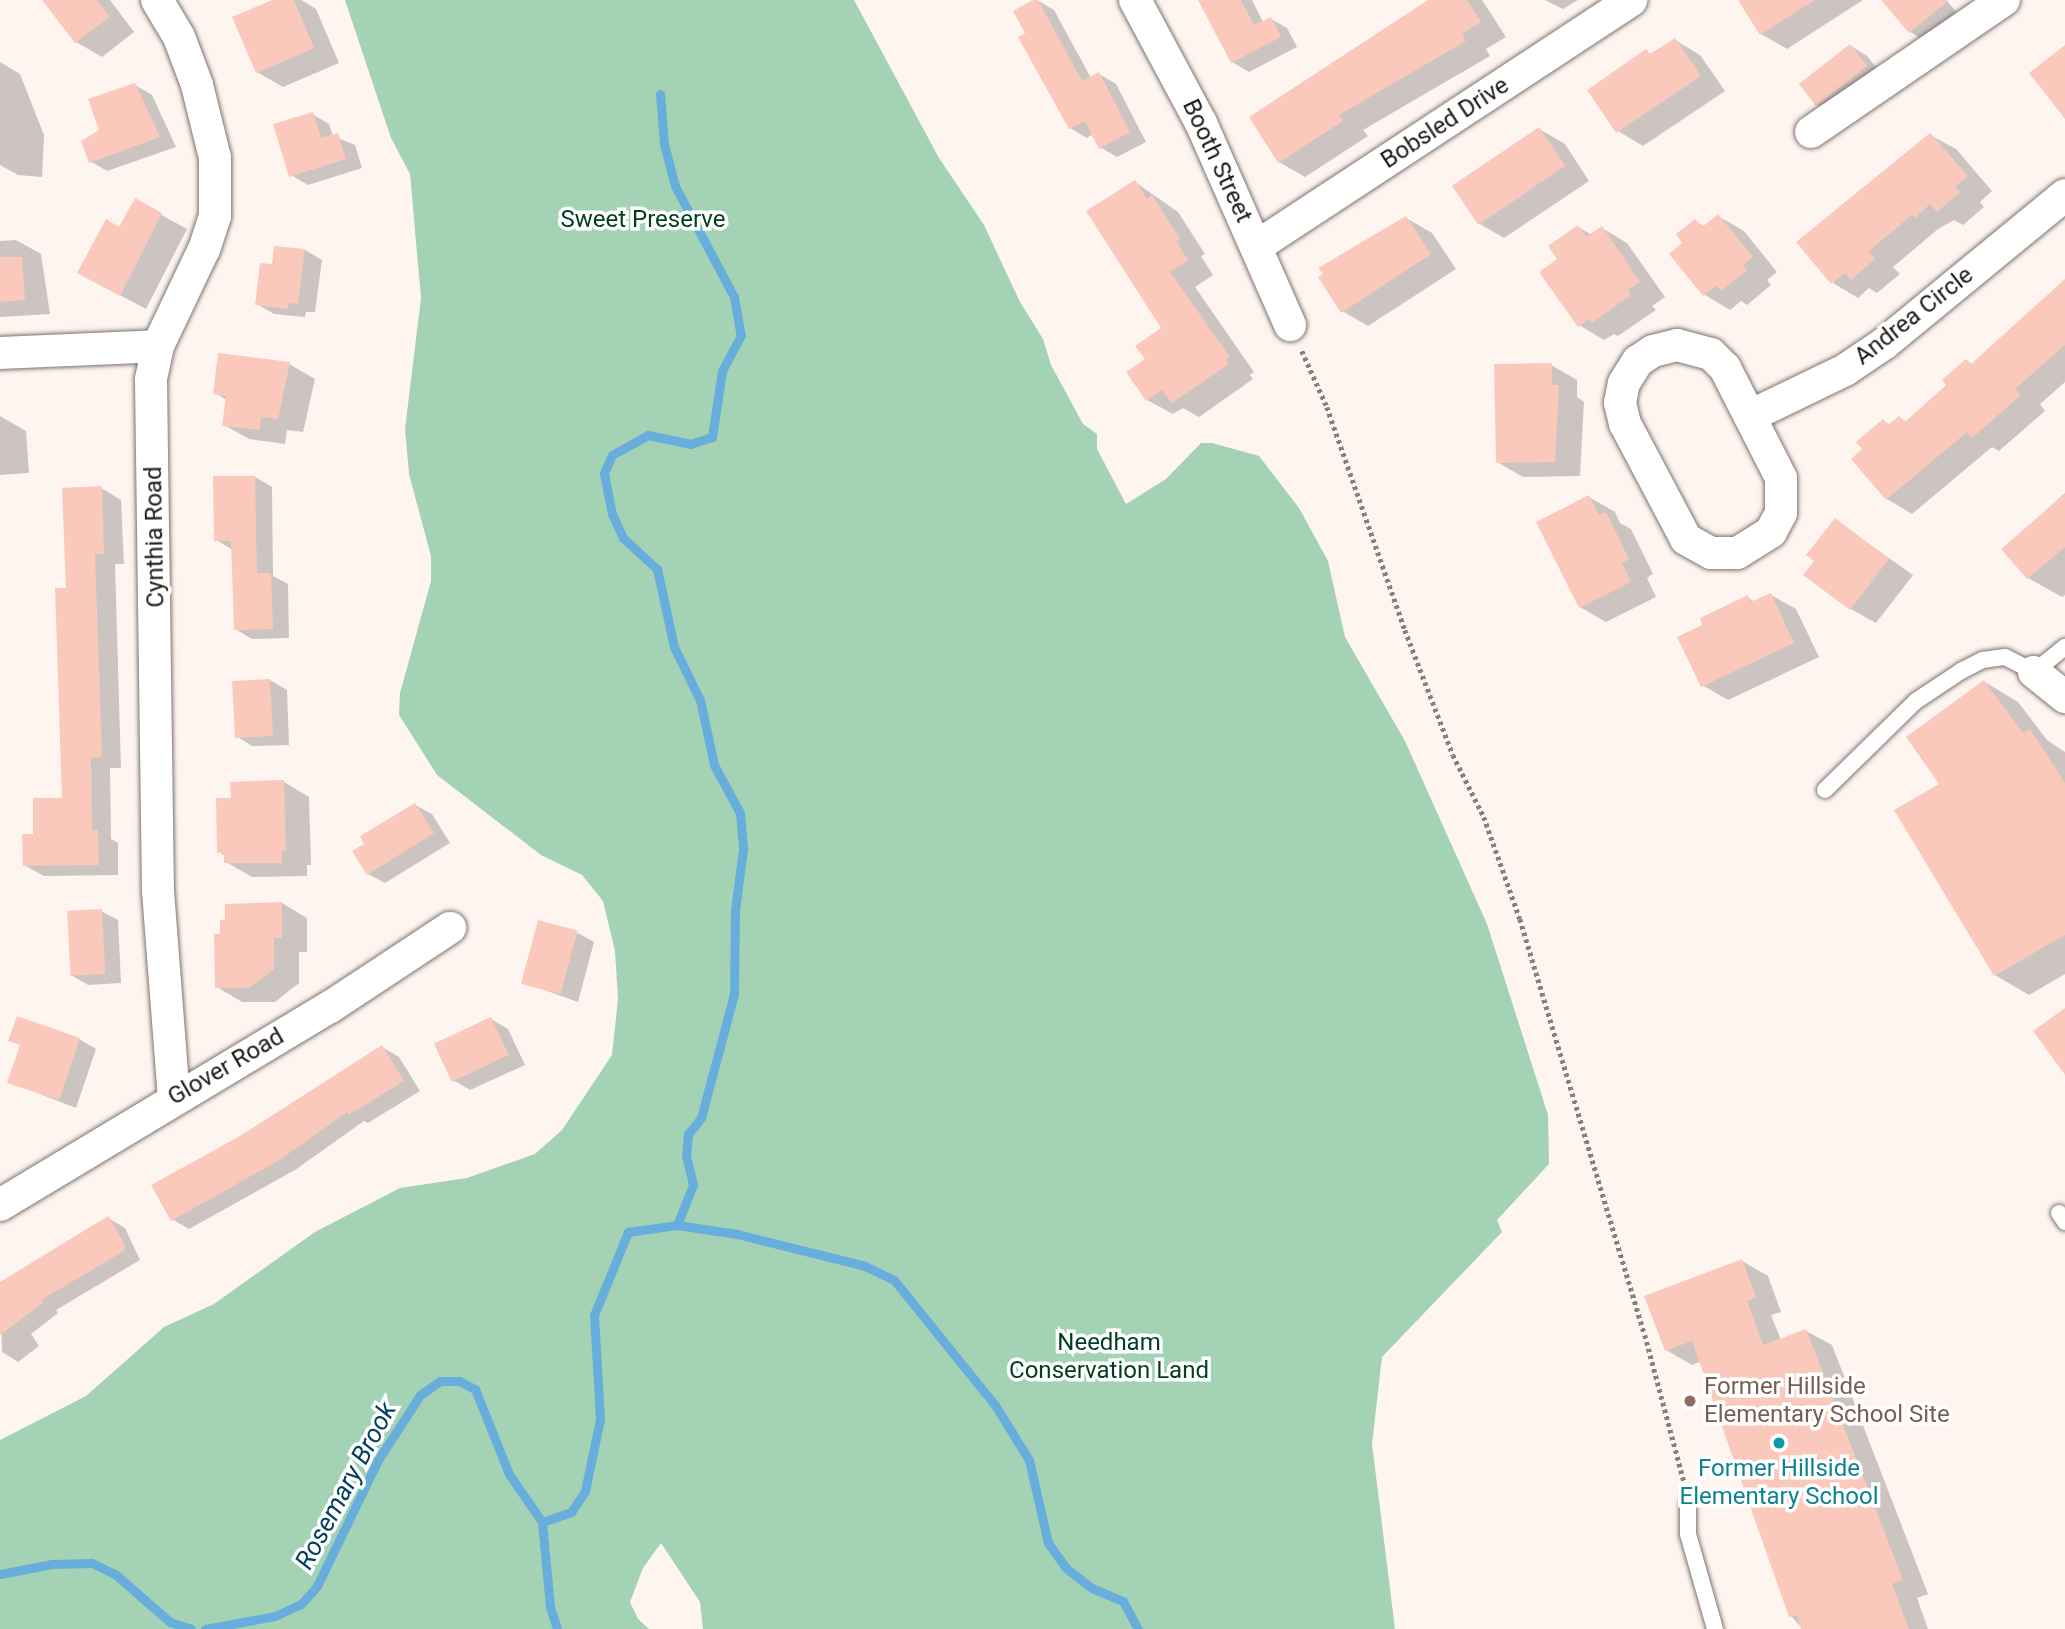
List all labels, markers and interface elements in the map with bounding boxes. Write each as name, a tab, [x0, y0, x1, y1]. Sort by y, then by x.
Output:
street label: Bobsled Drive	[1376, 71, 1514, 175]
street label: Booth Street	[1176, 95, 1258, 227]
park label: Sweet Preserve	[561, 206, 725, 234]
street label: Andrea Circle	[1849, 261, 1979, 371]
street label: Cynthia Road	[139, 466, 171, 608]
street label: Glover Road	[163, 1022, 289, 1112]
park label: Needham Conservation Land	[1009, 1329, 1209, 1385]
place label: Former Hillside Elementary School Site	[1704, 1373, 1950, 1429]
marker: Former Hillside Elementary School Site	[1682, 1393, 1698, 1409]
water label: Rosemary Brook	[289, 1397, 403, 1575]
marker: Former Hillside Elementary School	[1771, 1435, 1787, 1451]
place label: Former Hillside Elementary School	[1679, 1455, 1879, 1511]

